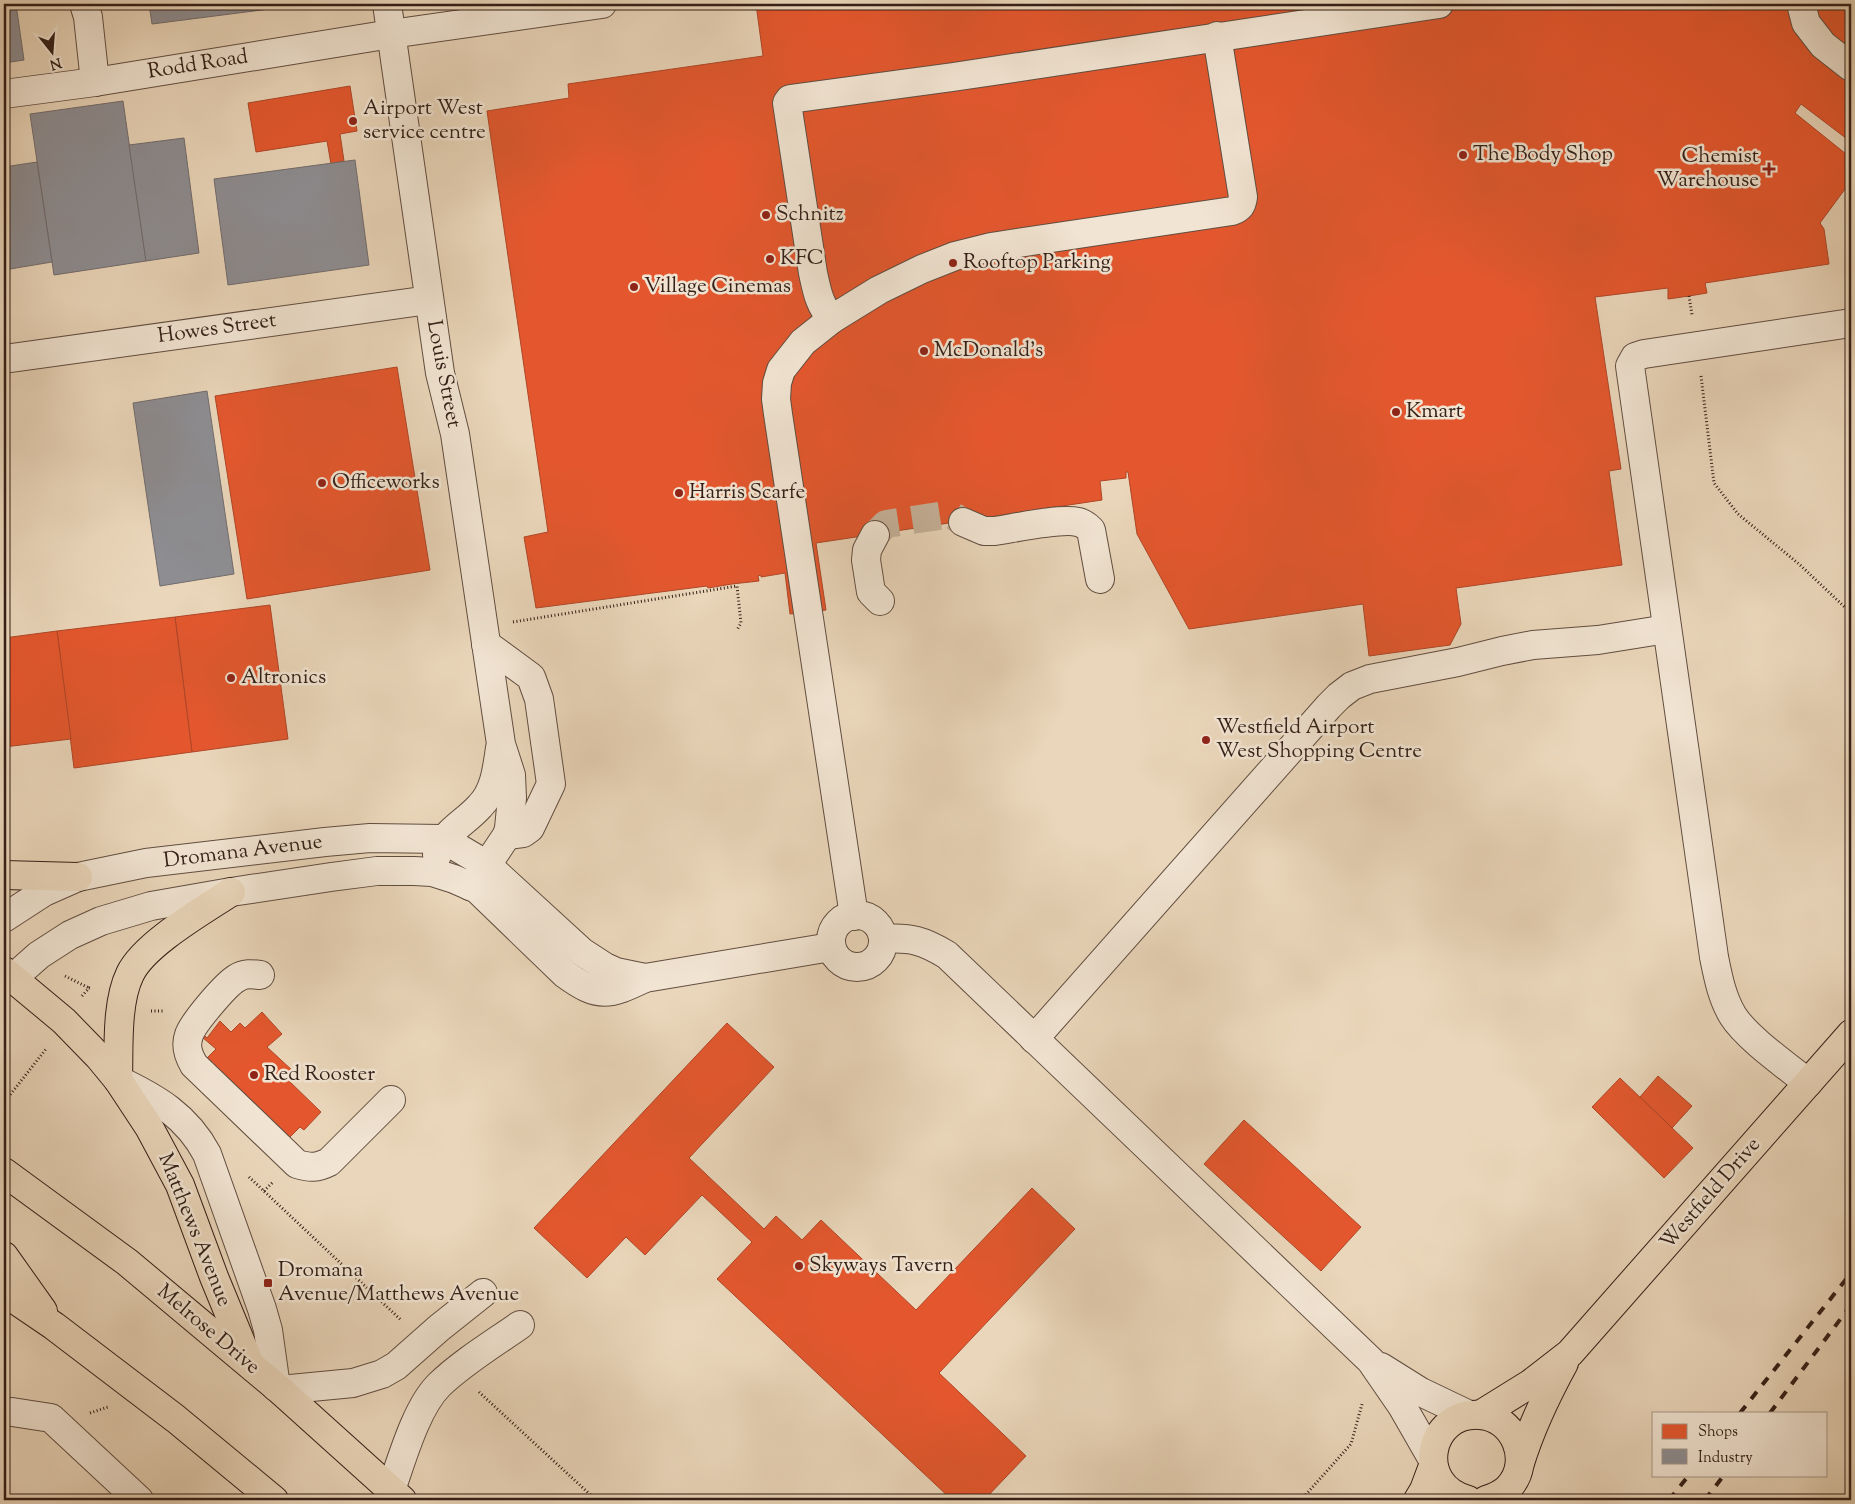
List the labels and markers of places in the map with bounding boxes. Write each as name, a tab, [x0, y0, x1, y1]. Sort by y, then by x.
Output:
place label: Airport West service centre	[363, 94, 486, 148]
marker: Airport West service centre	[347, 115, 359, 127]
place label: The Body Shop	[1473, 140, 1613, 170]
place label: Chemist Warehouse	[1656, 142, 1759, 196]
marker: The Body Shop	[1457, 149, 1469, 161]
marker: Chemist Warehouse	[1763, 163, 1775, 175]
place label: Schnitz	[776, 200, 844, 230]
marker: Schnitz	[760, 209, 772, 221]
place label: KFC	[780, 244, 824, 274]
place label: Rooftop Parking	[963, 248, 1111, 278]
marker: KFC	[764, 253, 776, 265]
marker: Rooftop Parking	[947, 257, 959, 269]
place label: Village Cinemas	[644, 272, 791, 302]
marker: Village Cinemas	[628, 281, 640, 293]
place label: McDonald's	[934, 336, 1043, 366]
marker: McDonald's	[918, 345, 930, 357]
place label: Kmart	[1406, 397, 1463, 427]
marker: Kmart	[1390, 406, 1402, 418]
place label: Officeworks	[332, 468, 440, 498]
marker: Officeworks	[316, 477, 328, 489]
place label: Harris Scarfe	[689, 478, 805, 508]
marker: Harris Scarfe	[673, 487, 685, 499]
place label: Altronics	[241, 663, 326, 693]
marker: Altronics	[225, 672, 237, 684]
place label: Westfield Airport West Shopping Centre	[1216, 713, 1422, 767]
marker: Westfield Airport West Shopping Centre	[1200, 734, 1212, 746]
place label: Red Rooster	[264, 1060, 375, 1090]
marker: Red Rooster	[248, 1069, 260, 1081]
place label: Skyways Tavern	[809, 1251, 954, 1281]
place label: Dromana Avenue/Matthews Avenue	[278, 1256, 519, 1310]
marker: Skyways Tavern	[793, 1260, 805, 1272]
marker: Dromana Avenue/Matthews Avenue	[262, 1277, 274, 1289]

